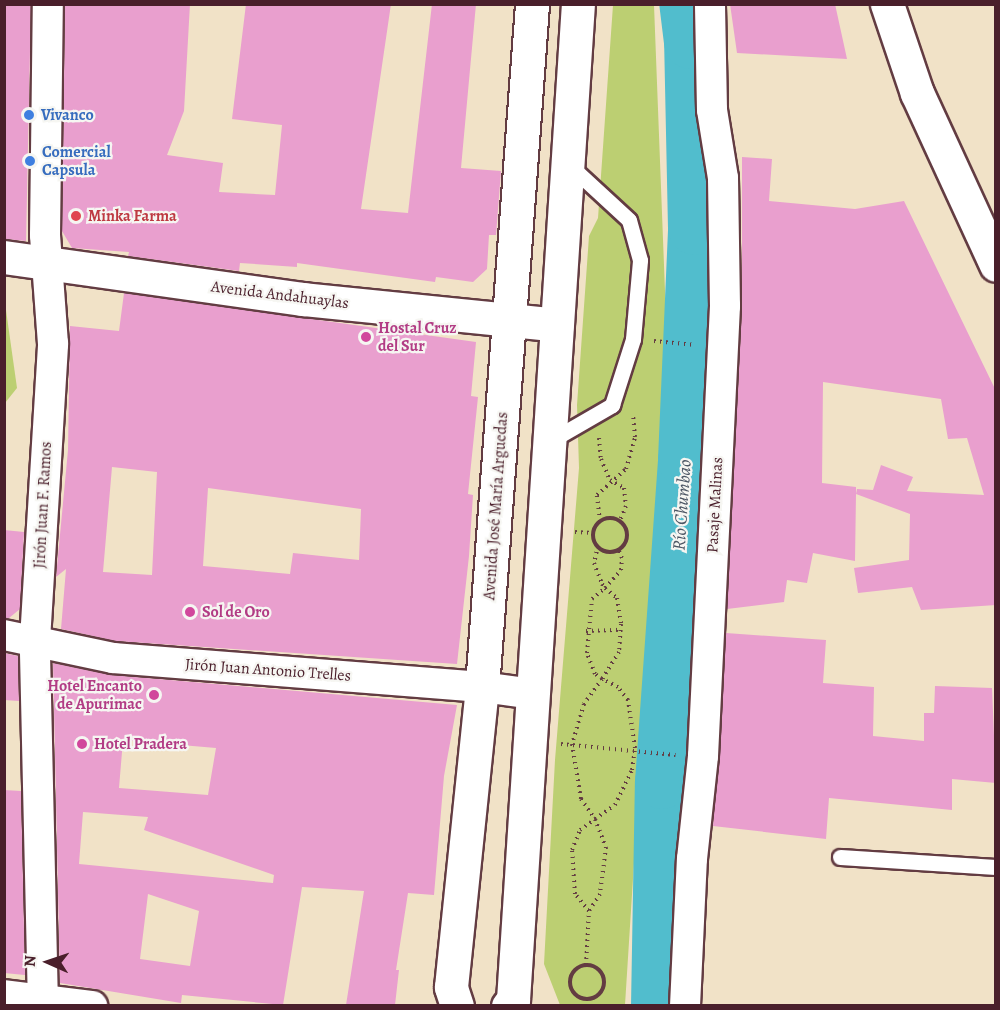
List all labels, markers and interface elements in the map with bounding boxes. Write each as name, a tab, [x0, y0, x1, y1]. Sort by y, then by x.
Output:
place label: Vivanco	[41, 105, 94, 125]
marker: Vivanco	[22, 108, 36, 122]
place label: Comercial Capsula	[42, 142, 111, 180]
marker: Comercial Capsula	[23, 154, 37, 168]
place label: Minka Farma	[88, 206, 177, 226]
marker: Minka Farma	[69, 209, 83, 223]
street label: Avenida Andahuaylas	[210, 277, 350, 313]
place label: Hostal Cruz del Sur	[378, 318, 457, 356]
marker: Hostal Cruz del Sur	[359, 330, 373, 344]
street label: Avenida José María Arguedas	[480, 411, 512, 601]
street label: Jirón Juan F. Ramos	[30, 441, 56, 569]
street label: Pasaje Malinas	[703, 457, 727, 553]
water label: Río Chumbao	[668, 459, 696, 551]
place label: Sol de Oro	[202, 602, 270, 622]
marker: Sol de Oro	[183, 605, 197, 619]
street label: Jirón Juan Antonio Trelles	[184, 655, 352, 685]
place label: Hotel Encanto de Apurimac	[47, 676, 142, 714]
marker: Hotel Encanto de Apurimac	[147, 688, 161, 702]
place label: Hotel Pradera	[94, 734, 187, 754]
marker: Hotel Pradera	[75, 737, 89, 751]
north arrow	[18, 932, 78, 992]
text: N	[19, 955, 41, 967]

